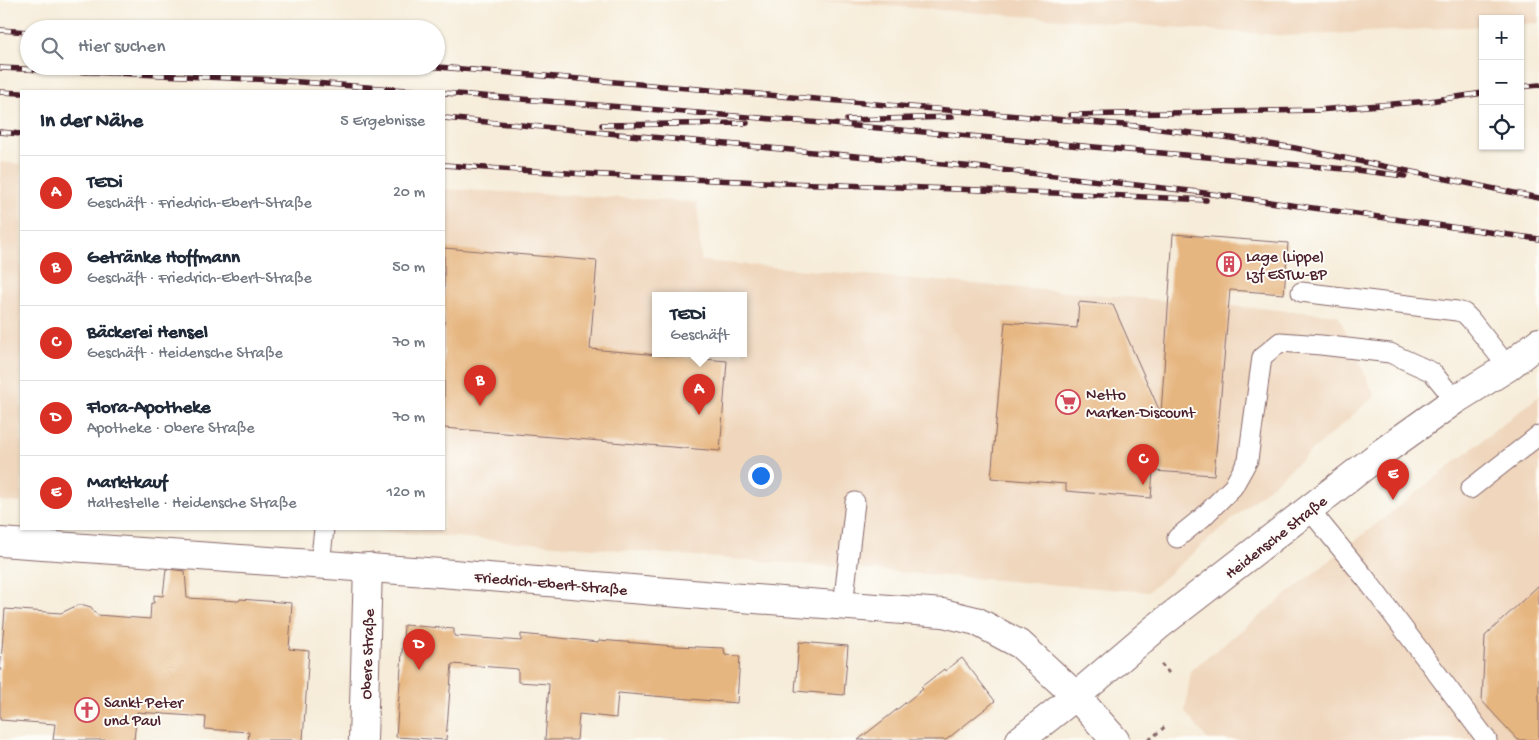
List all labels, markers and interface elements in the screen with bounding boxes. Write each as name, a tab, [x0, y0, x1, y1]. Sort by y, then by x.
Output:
map controls	[1479, 15, 1524, 150]
button: +	[1479, 15, 1524, 60]
search box	[20, 20, 445, 75]
icon: search	[38, 34, 66, 62]
text: Hier suchen	[78, 36, 165, 59]
button: −	[1479, 60, 1524, 105]
button: locate	[1479, 105, 1524, 150]
text: In der Nähe	[40, 110, 143, 135]
text: 5 Ergebnisse	[340, 113, 425, 132]
text: TEDi	[87, 172, 123, 195]
text: A	[51, 184, 61, 203]
text: 20 m	[393, 184, 425, 203]
text: Geschäft · Friedrich-Ebert-Straße	[87, 195, 312, 214]
text: Getränke Hoffmann	[87, 247, 240, 270]
place label: Lage (Lippe) Lzf ESTW-BP	[1246, 249, 1327, 286]
building icon: Lage (Lippe) Lzf ESTW-BP	[1216, 251, 1242, 277]
text: B	[52, 259, 60, 278]
text: 50 m	[392, 259, 425, 278]
text: Geschäft · Friedrich-Ebert-Straße	[87, 270, 312, 289]
popup	[652, 292, 747, 357]
text: TEDi	[670, 304, 706, 327]
text: Bäckerei Hensel	[87, 322, 208, 345]
text: Geschäft	[670, 327, 729, 346]
text: C	[52, 334, 60, 353]
text: 70 m	[392, 334, 425, 353]
text: Geschäft · Heidensche Straße	[87, 345, 283, 364]
pin: B	[464, 365, 496, 406]
pin: A	[683, 374, 715, 415]
place label: Netto Marken-Discount	[1086, 387, 1196, 424]
supermarket icon: Netto Marken-Discount	[1055, 389, 1081, 415]
text: Flora-Apotheke	[87, 397, 210, 420]
text: D	[51, 409, 61, 428]
text: 70 m	[392, 409, 425, 428]
text: Apotheke · Obere Straße	[87, 420, 255, 439]
pin: C	[1127, 444, 1159, 485]
pin: E	[1377, 459, 1409, 500]
your location	[748, 463, 774, 489]
text: Marktkauf	[87, 472, 167, 495]
text: E	[51, 484, 61, 503]
text: 120 m	[386, 484, 425, 503]
street label: Heidensche Straße	[1222, 492, 1333, 585]
text: Haltestelle · Heidensche Straße	[87, 495, 296, 514]
street label: Friedrich-Ebert-Straße	[472, 569, 629, 602]
street label: Obere Straße	[358, 608, 381, 700]
pin: D	[403, 629, 435, 670]
place label: Sankt Peter und Paul	[104, 695, 184, 732]
church icon: Sankt Peter und Paul	[74, 697, 100, 723]

